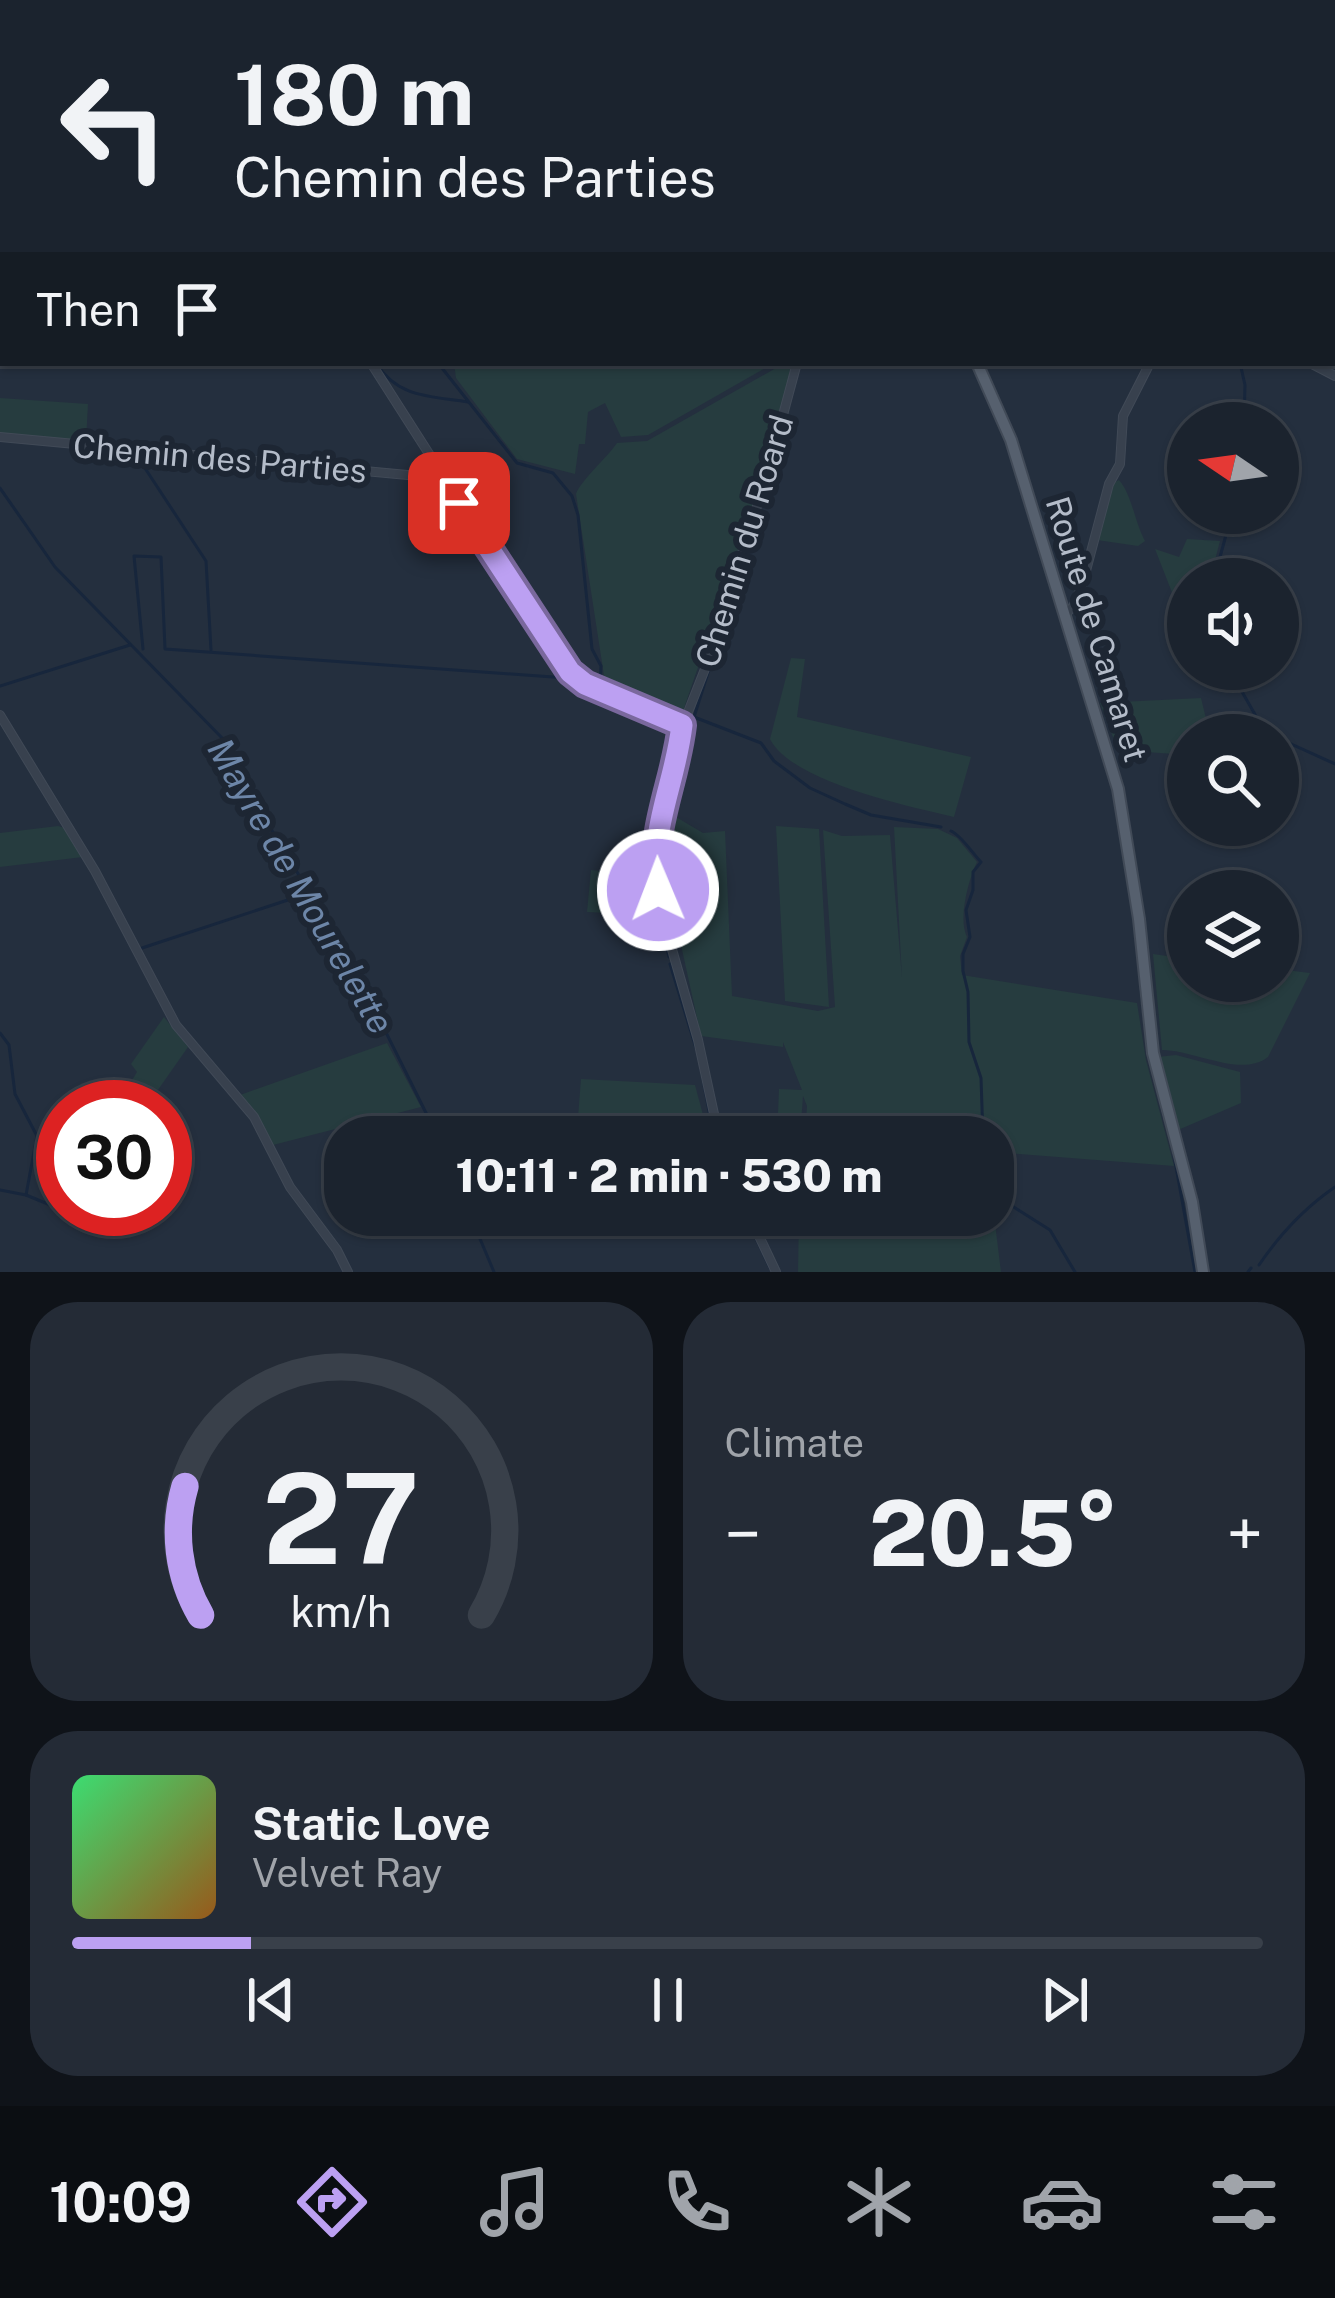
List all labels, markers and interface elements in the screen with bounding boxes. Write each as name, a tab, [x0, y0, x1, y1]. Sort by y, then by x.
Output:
text: 180 m	[234, 45, 474, 144]
icon: left	[36, 48, 192, 204]
text: Chemin des Parties	[234, 146, 716, 209]
icon: arrive	[164, 276, 230, 342]
text: Then	[36, 283, 140, 336]
north arrow	[1167, 402, 1299, 534]
map controls	[1167, 402, 1299, 1002]
street label: Chemin du Roard	[688, 410, 800, 672]
street label: Chemin des Parties	[72, 426, 368, 490]
pin	[408, 452, 510, 554]
icon: arrive	[426, 470, 492, 536]
street label: Route de Camaret	[1039, 492, 1155, 766]
button: sound	[1167, 558, 1299, 690]
button: search	[1167, 714, 1299, 846]
water label: Mayre de Mourelette	[199, 731, 403, 1041]
position arrow	[595, 827, 721, 953]
button: layers	[1167, 870, 1299, 1002]
speed limit sign: 30	[36, 1080, 192, 1236]
text: 10:11 · 2 min · 530 m	[455, 1149, 883, 1202]
text: Climate	[725, 1420, 864, 1466]
text: 27	[263, 1445, 420, 1592]
text: 20.5°	[869, 1480, 1118, 1586]
text: −	[725, 1495, 761, 1573]
text: +	[1226, 1495, 1263, 1573]
text: km/h	[291, 1585, 392, 1636]
text: Static Love	[252, 1797, 491, 1850]
text: Velvet Ray	[252, 1850, 442, 1896]
icon: previous	[238, 1967, 304, 2033]
icon: pause	[635, 1967, 701, 2033]
icon: next	[1032, 1967, 1098, 2033]
icon: directions	[290, 2160, 374, 2244]
icon: music	[473, 2160, 557, 2244]
icon: phone	[655, 2160, 739, 2244]
icon: climate	[837, 2160, 921, 2244]
icon: car	[1020, 2160, 1104, 2244]
icon: filters	[1202, 2160, 1286, 2244]
text: 10:09	[49, 2171, 192, 2234]

